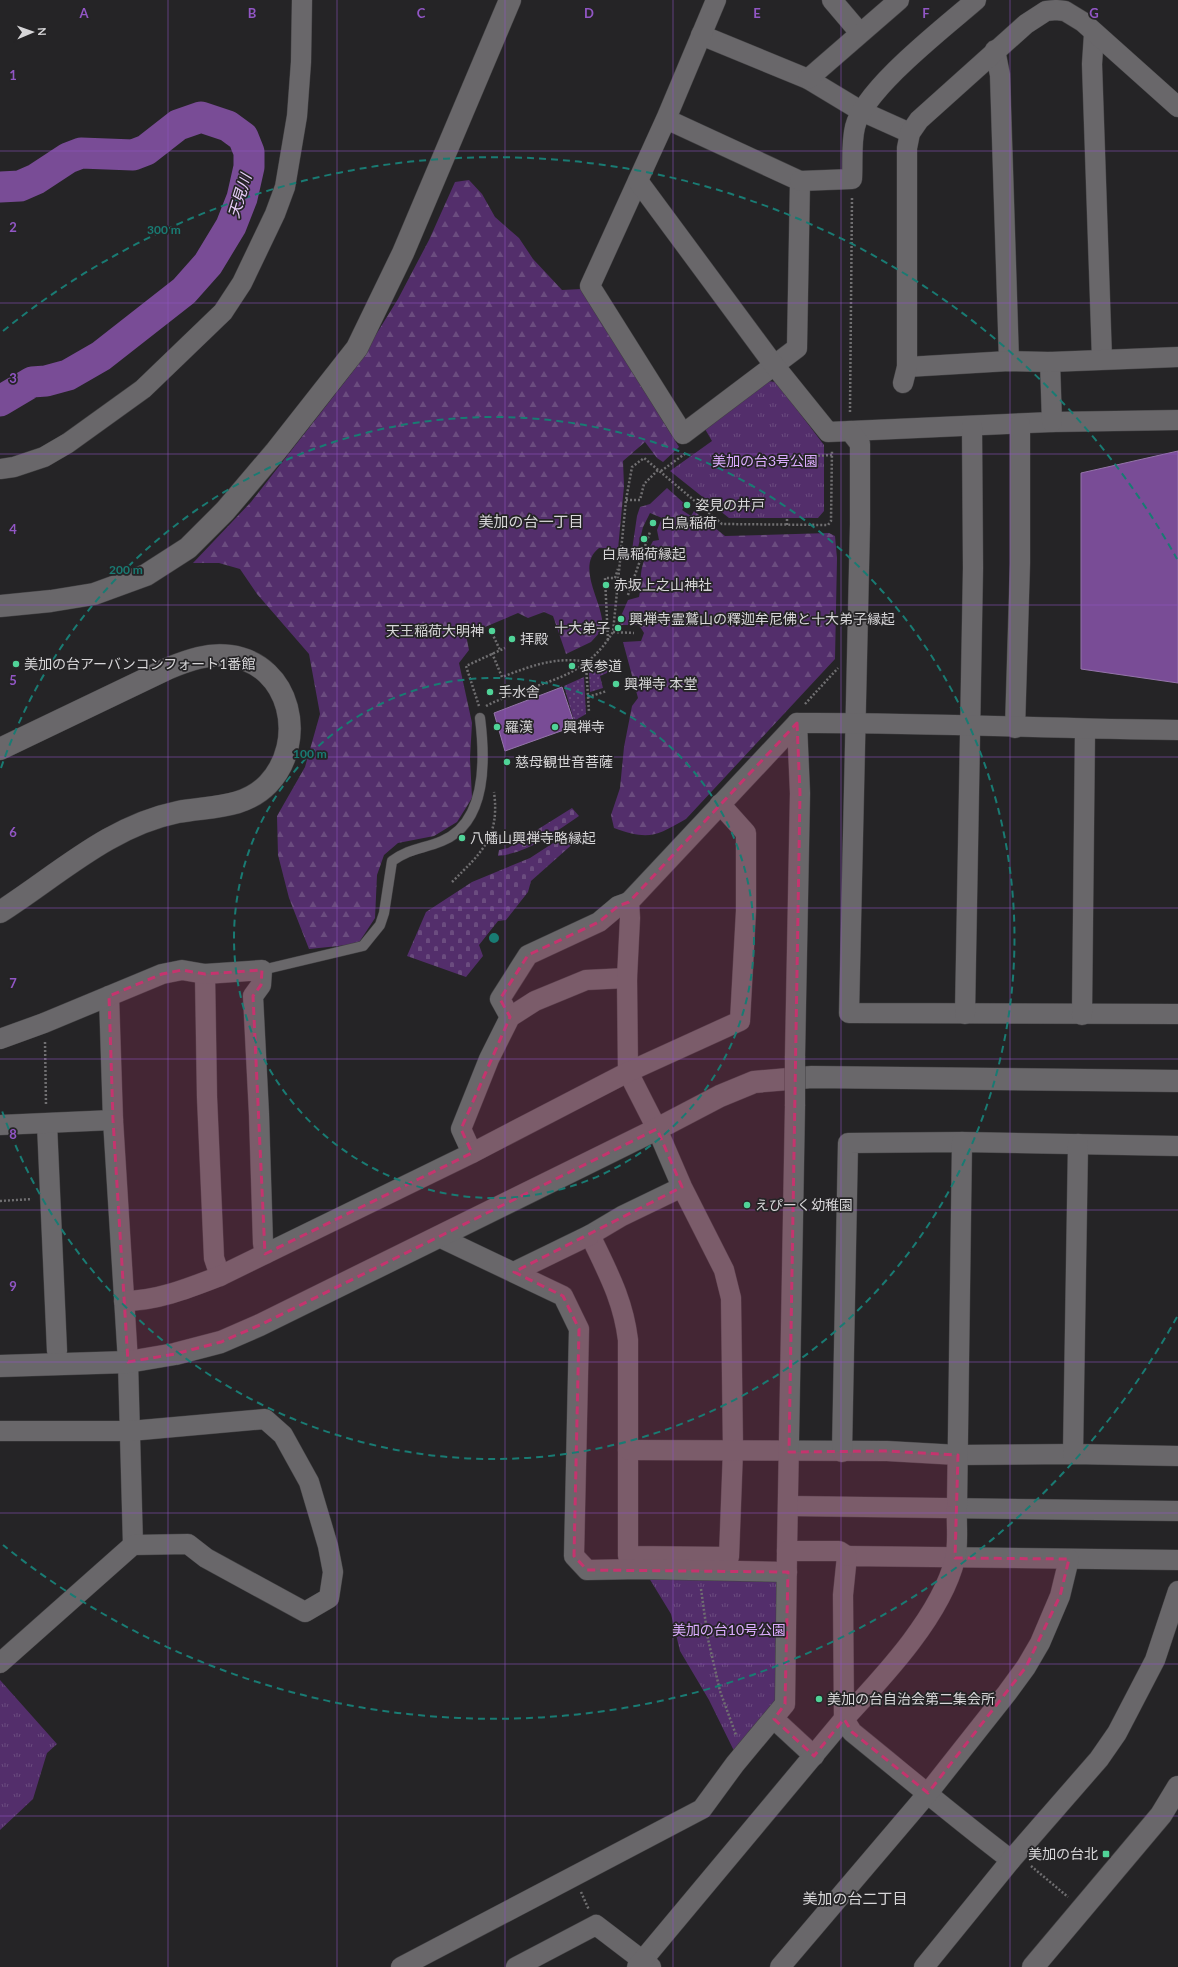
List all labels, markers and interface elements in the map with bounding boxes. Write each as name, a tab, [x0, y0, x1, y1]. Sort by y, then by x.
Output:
text: A	[78, 5, 89, 21]
text: B	[248, 5, 257, 21]
text: C	[417, 5, 426, 21]
text: D	[584, 5, 594, 21]
text: E	[753, 5, 761, 21]
text: F	[922, 5, 930, 21]
text: G	[1089, 5, 1099, 21]
north arrow	[12, 12, 52, 52]
text: N	[36, 27, 49, 36]
text: 1	[9, 67, 17, 83]
water label: 天見川	[224, 170, 255, 220]
text: 2	[9, 219, 17, 235]
text: 300 m	[147, 222, 181, 237]
text: 3	[9, 370, 17, 386]
park label: 美加の台3号公園	[712, 452, 818, 469]
place label: 姿見の井戸	[695, 496, 765, 513]
marker: 姿見の井戸	[682, 500, 692, 510]
district label: 美加の台一丁目	[478, 512, 584, 530]
place label: 白鳥稲荷	[661, 514, 717, 531]
marker: 白鳥稲荷	[648, 518, 658, 528]
text: 4	[9, 521, 17, 537]
marker: 白鳥稲荷縁起	[639, 534, 649, 544]
place label: 白鳥稲荷縁起	[602, 545, 686, 562]
text: 200 m	[109, 562, 143, 577]
place label: 赤坂上之山神社	[614, 576, 712, 593]
marker: 赤坂上之山神社	[601, 580, 611, 590]
place label: 興禅寺霊鷲山の釋迦牟尼佛と十大弟子縁起	[629, 610, 895, 627]
marker: 興禅寺霊鷲山の釋迦牟尼佛と十大弟子縁起	[616, 614, 626, 624]
place label: 十大弟子	[554, 619, 610, 636]
place label: 天王稲荷大明神	[386, 622, 484, 639]
marker: 十大弟子	[613, 623, 623, 633]
marker: 天王稲荷大明神	[487, 626, 497, 636]
place label: 拝殿	[520, 630, 548, 647]
marker: 拝殿	[507, 634, 517, 644]
place label: 美加の台アーバンコンフォート1番館	[24, 655, 255, 672]
place label: 表参道	[580, 657, 622, 674]
marker: 美加の台アーバンコンフォート1番館	[11, 659, 21, 669]
marker: 表参道	[567, 661, 577, 671]
text: 5	[9, 672, 17, 688]
place label: 興禅寺 本堂	[624, 675, 698, 692]
marker: 興禅寺 本堂	[611, 679, 621, 689]
place label: 手水舎	[498, 683, 540, 700]
marker: 手水舎	[485, 687, 495, 697]
place label: 羅漢	[505, 718, 533, 735]
place label: 興禅寺	[563, 718, 605, 735]
marker: 羅漢	[492, 722, 502, 732]
marker: 興禅寺	[550, 722, 560, 732]
text: 100 m	[293, 746, 327, 761]
place label: 慈母観世音菩薩	[515, 753, 613, 770]
marker: 慈母観世音菩薩	[502, 757, 512, 767]
text: 6	[9, 824, 17, 840]
place label: 八幡山興禅寺略縁起	[470, 829, 596, 846]
marker: 八幡山興禅寺略縁起	[457, 833, 467, 843]
centre of rings	[487, 931, 501, 945]
text: 7	[9, 975, 17, 991]
text: 8	[9, 1126, 17, 1142]
place label: えぴーく幼稚園	[755, 1196, 853, 1213]
marker: えぴーく幼稚園	[742, 1200, 752, 1210]
text: 9	[9, 1278, 17, 1294]
park label: 美加の台10号公園	[672, 1621, 786, 1638]
place label: 美加の台自治会第二集会所	[827, 1690, 995, 1707]
marker: 美加の台自治会第二集会所	[814, 1694, 824, 1704]
place label: 美加の台北	[1028, 1845, 1098, 1862]
marker: 美加の台北	[1101, 1849, 1111, 1859]
district label: 美加の台二丁目	[802, 1889, 908, 1907]

